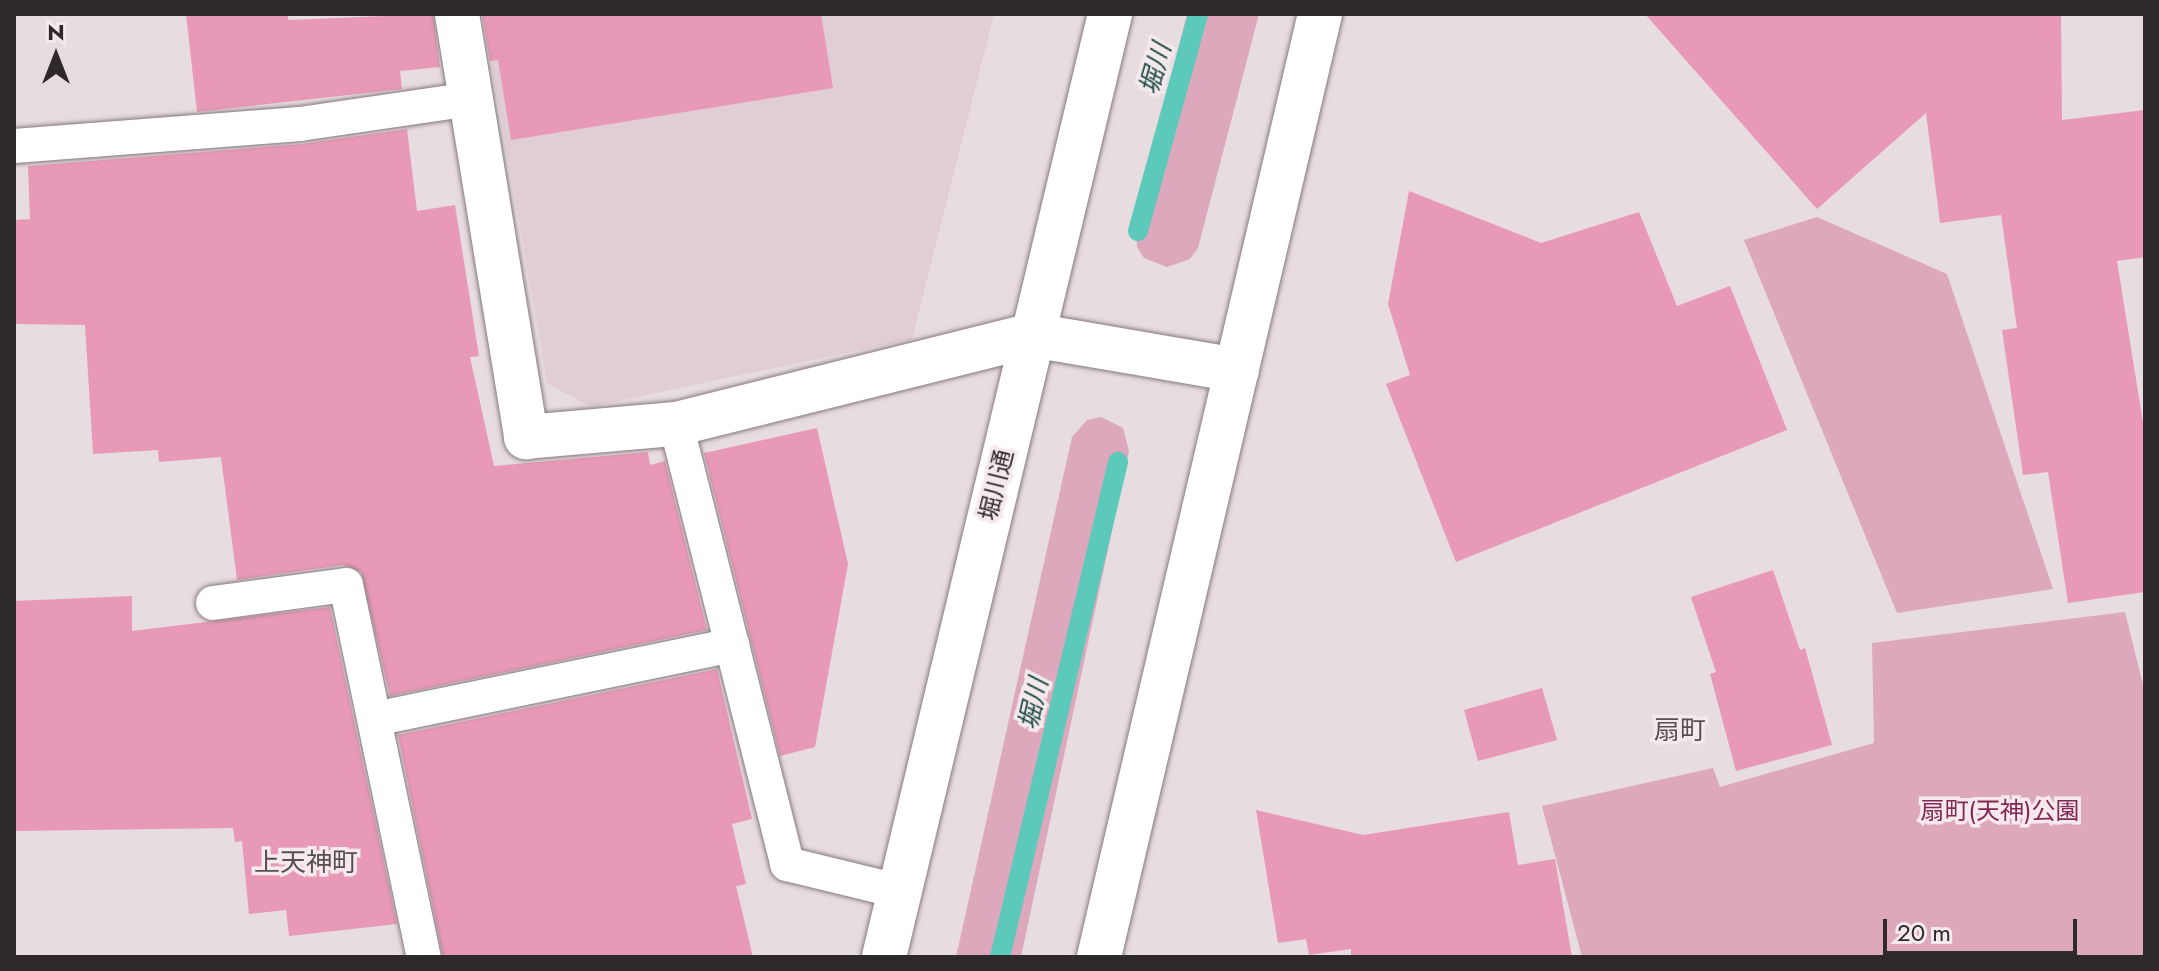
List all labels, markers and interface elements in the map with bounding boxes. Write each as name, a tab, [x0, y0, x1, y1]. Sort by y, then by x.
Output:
north arrow	[16, 16, 96, 96]
text: N	[47, 16, 65, 48]
water label: 堀川	[1134, 40, 1178, 98]
street label: 堀川通	[973, 447, 1019, 523]
water label: 堀川	[1013, 675, 1055, 733]
district label: 扇町	[1654, 715, 1706, 747]
park label: 扇町(天神)公園	[1921, 797, 2079, 825]
district label: 上天神町	[254, 847, 358, 879]
scale bar	[1887, 903, 2081, 953]
text: 20 m	[1897, 915, 1951, 950]

